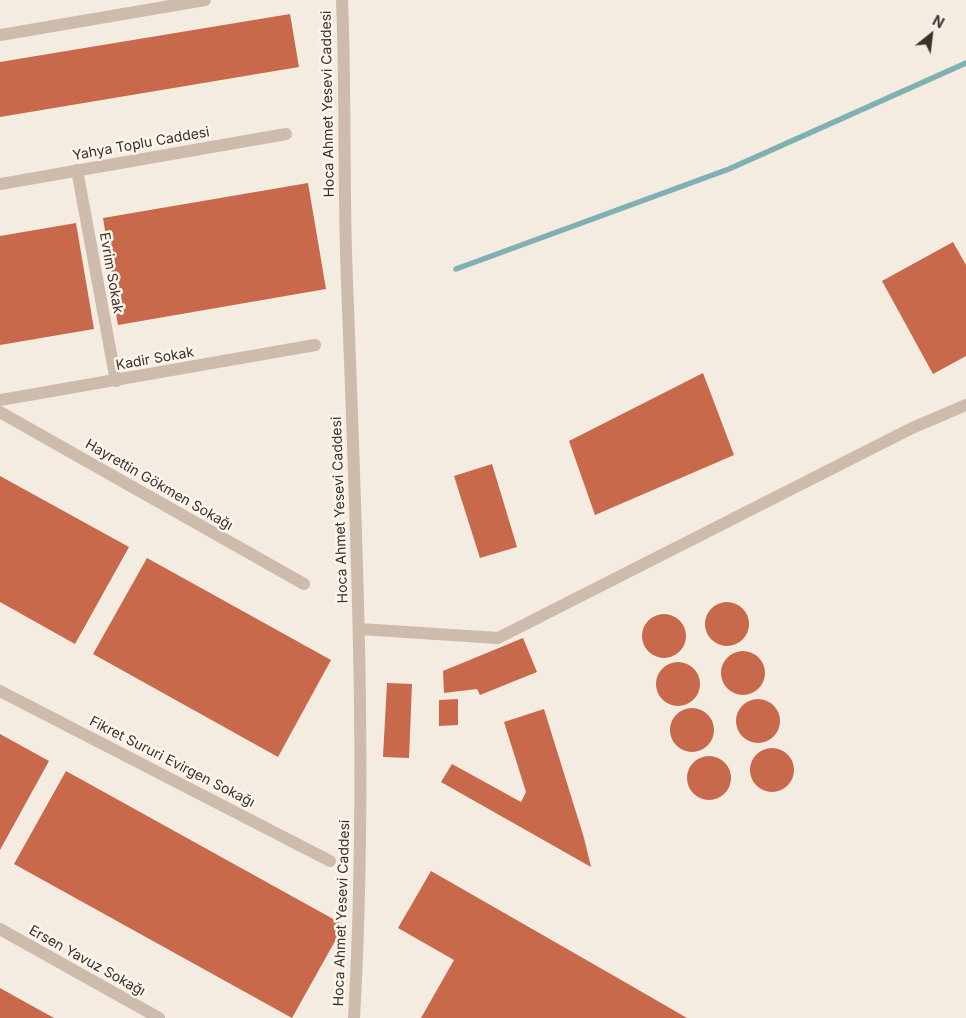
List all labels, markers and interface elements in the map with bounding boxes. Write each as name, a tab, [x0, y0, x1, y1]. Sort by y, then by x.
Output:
street label: Hoca Ahmet Yesevi Caddesi	[318, 10, 338, 198]
north arrow	[906, 10, 956, 60]
text: N	[930, 11, 947, 31]
street label: Yahya Toplu Caddesi	[71, 124, 211, 164]
street label: Evrim Sokak	[96, 231, 126, 315]
street label: Kadir Sokak	[115, 344, 195, 374]
street label: Hoca Ahmet Yesevi Caddesi	[328, 416, 352, 604]
street label: Hayrettin Gökmen Sokağı	[82, 436, 236, 534]
street label: Fikret Sururi Evirgen Sokağı	[87, 713, 257, 811]
street label: Hoca Ahmet Yesevi Caddesi	[330, 819, 354, 1007]
street label: Ersen Yavuz Sokağı	[26, 922, 148, 1000]

